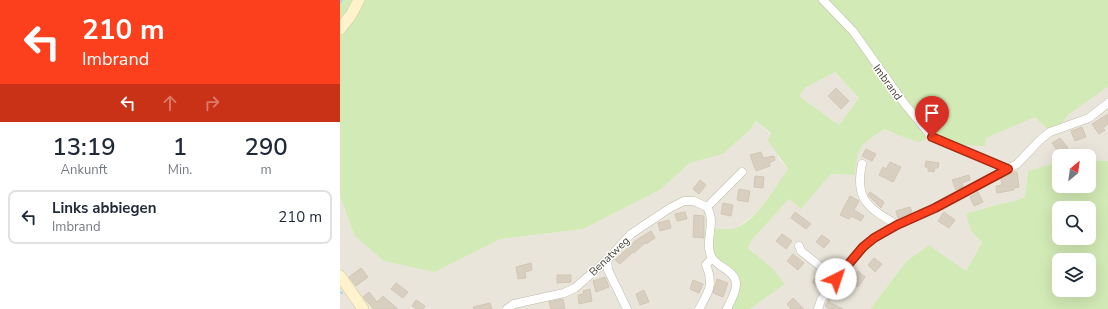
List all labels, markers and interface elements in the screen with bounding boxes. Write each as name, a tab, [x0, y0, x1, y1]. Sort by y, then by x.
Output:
text: 210 m	[82, 11, 165, 49]
icon: left	[16, 16, 68, 68]
text: Imbrand	[82, 47, 149, 71]
street label: Imbrand	[869, 61, 906, 103]
icon: left	[117, 92, 139, 114]
icon: ahead	[159, 92, 181, 114]
icon: right	[201, 92, 223, 114]
pin	[915, 96, 949, 137]
icon: arrive	[921, 102, 943, 124]
text: 13:19	[52, 131, 116, 163]
text: 1	[173, 131, 187, 163]
text: 290	[245, 131, 288, 163]
north arrow	[1052, 149, 1096, 193]
map controls	[1052, 149, 1096, 297]
text: Ankunft	[61, 161, 107, 179]
text: Min.	[168, 161, 192, 179]
text: m	[261, 161, 272, 179]
text: Links abbiegen	[52, 198, 156, 218]
button: search	[1052, 201, 1096, 245]
icon: left	[18, 206, 40, 228]
text: 210 m	[278, 207, 322, 227]
text: Imbrand	[52, 218, 100, 236]
street label: Benatweg	[586, 233, 633, 279]
button: layers	[1052, 253, 1096, 297]
position arrow	[815, 258, 857, 300]

